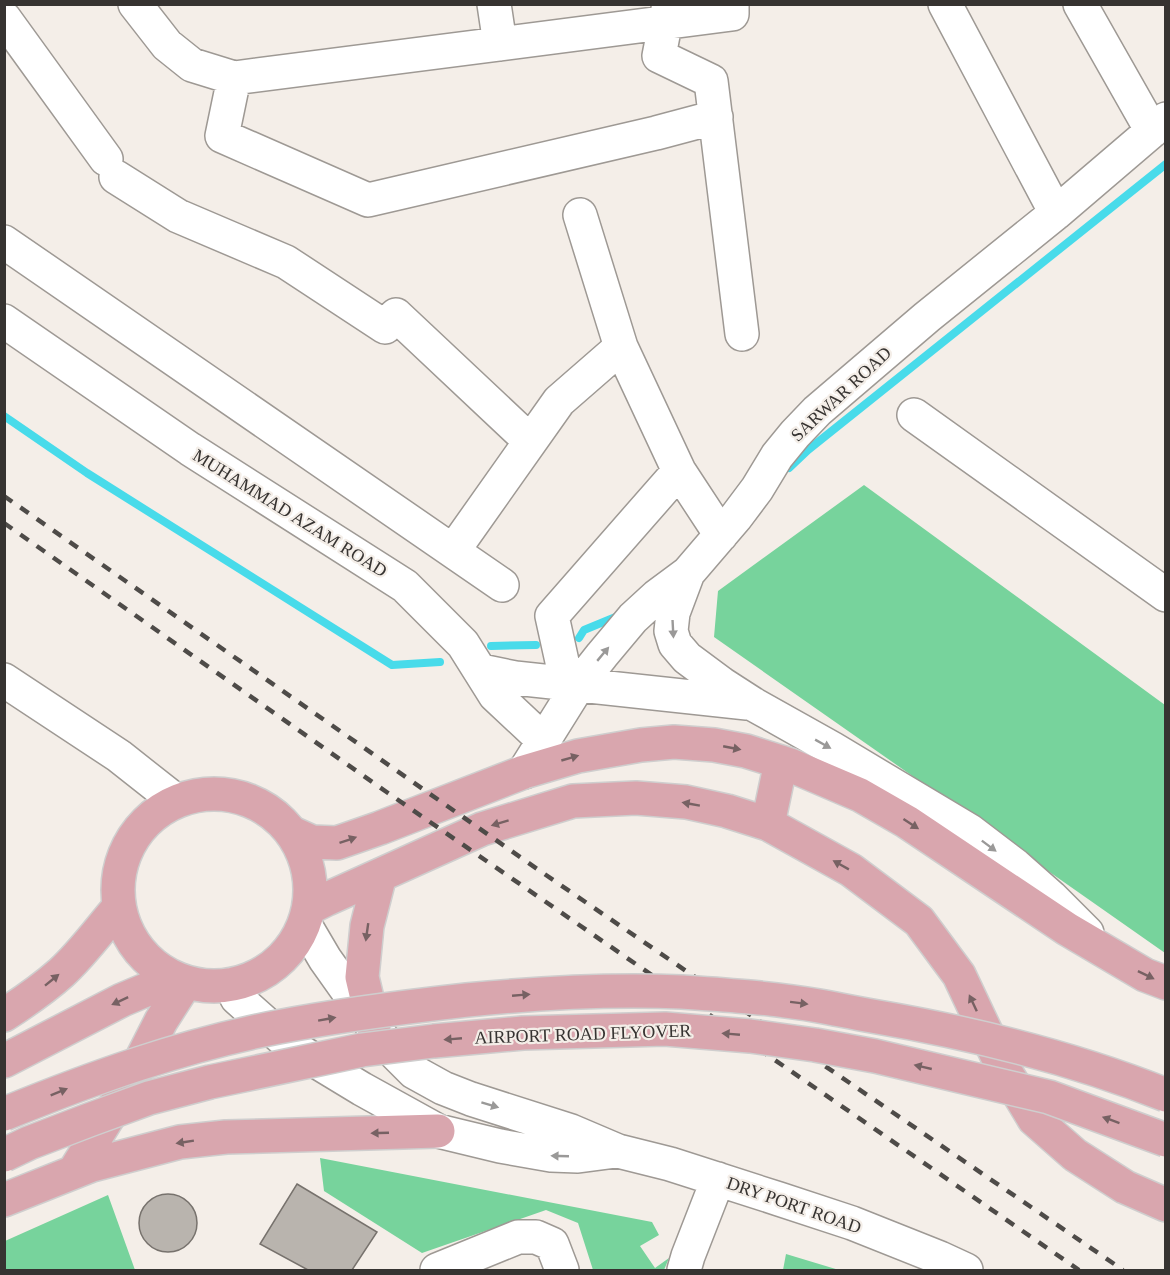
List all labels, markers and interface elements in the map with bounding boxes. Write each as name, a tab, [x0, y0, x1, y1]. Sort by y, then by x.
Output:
street label: SARWAR ROAD	[787, 343, 895, 445]
street label: MUHAMMAD AZAM ROAD	[189, 445, 391, 581]
one-way arrow	[668, 620, 677, 639]
one-way arrow	[596, 647, 609, 662]
one-way arrow	[815, 739, 832, 749]
one-way arrow	[723, 744, 742, 753]
one-way arrow	[561, 753, 579, 762]
one-way arrow	[681, 799, 700, 808]
one-way arrow	[490, 819, 508, 828]
one-way arrow	[903, 819, 919, 830]
one-way arrow	[339, 834, 357, 844]
one-way arrow	[982, 839, 997, 851]
one-way arrow	[832, 860, 849, 870]
one-way arrow	[362, 922, 371, 941]
one-way arrow	[1137, 970, 1154, 979]
one-way arrow	[44, 974, 60, 987]
one-way arrow	[511, 990, 530, 1000]
one-way arrow	[968, 995, 977, 1012]
one-way arrow	[112, 997, 129, 1006]
one-way arrow	[790, 999, 809, 1008]
one-way arrow	[318, 1014, 337, 1023]
street label: AIRPORT ROAD FLYOVER	[474, 1020, 692, 1048]
one-way arrow	[721, 1029, 740, 1039]
one-way arrow	[443, 1034, 462, 1044]
one-way arrow	[914, 1062, 932, 1072]
one-way arrow	[50, 1087, 68, 1097]
one-way arrow	[482, 1101, 500, 1110]
one-way arrow	[1101, 1114, 1119, 1124]
one-way arrow	[370, 1128, 389, 1137]
one-way arrow	[175, 1138, 194, 1147]
one-way arrow	[551, 1151, 570, 1160]
street label: DRY PORT ROAD	[724, 1173, 864, 1237]

